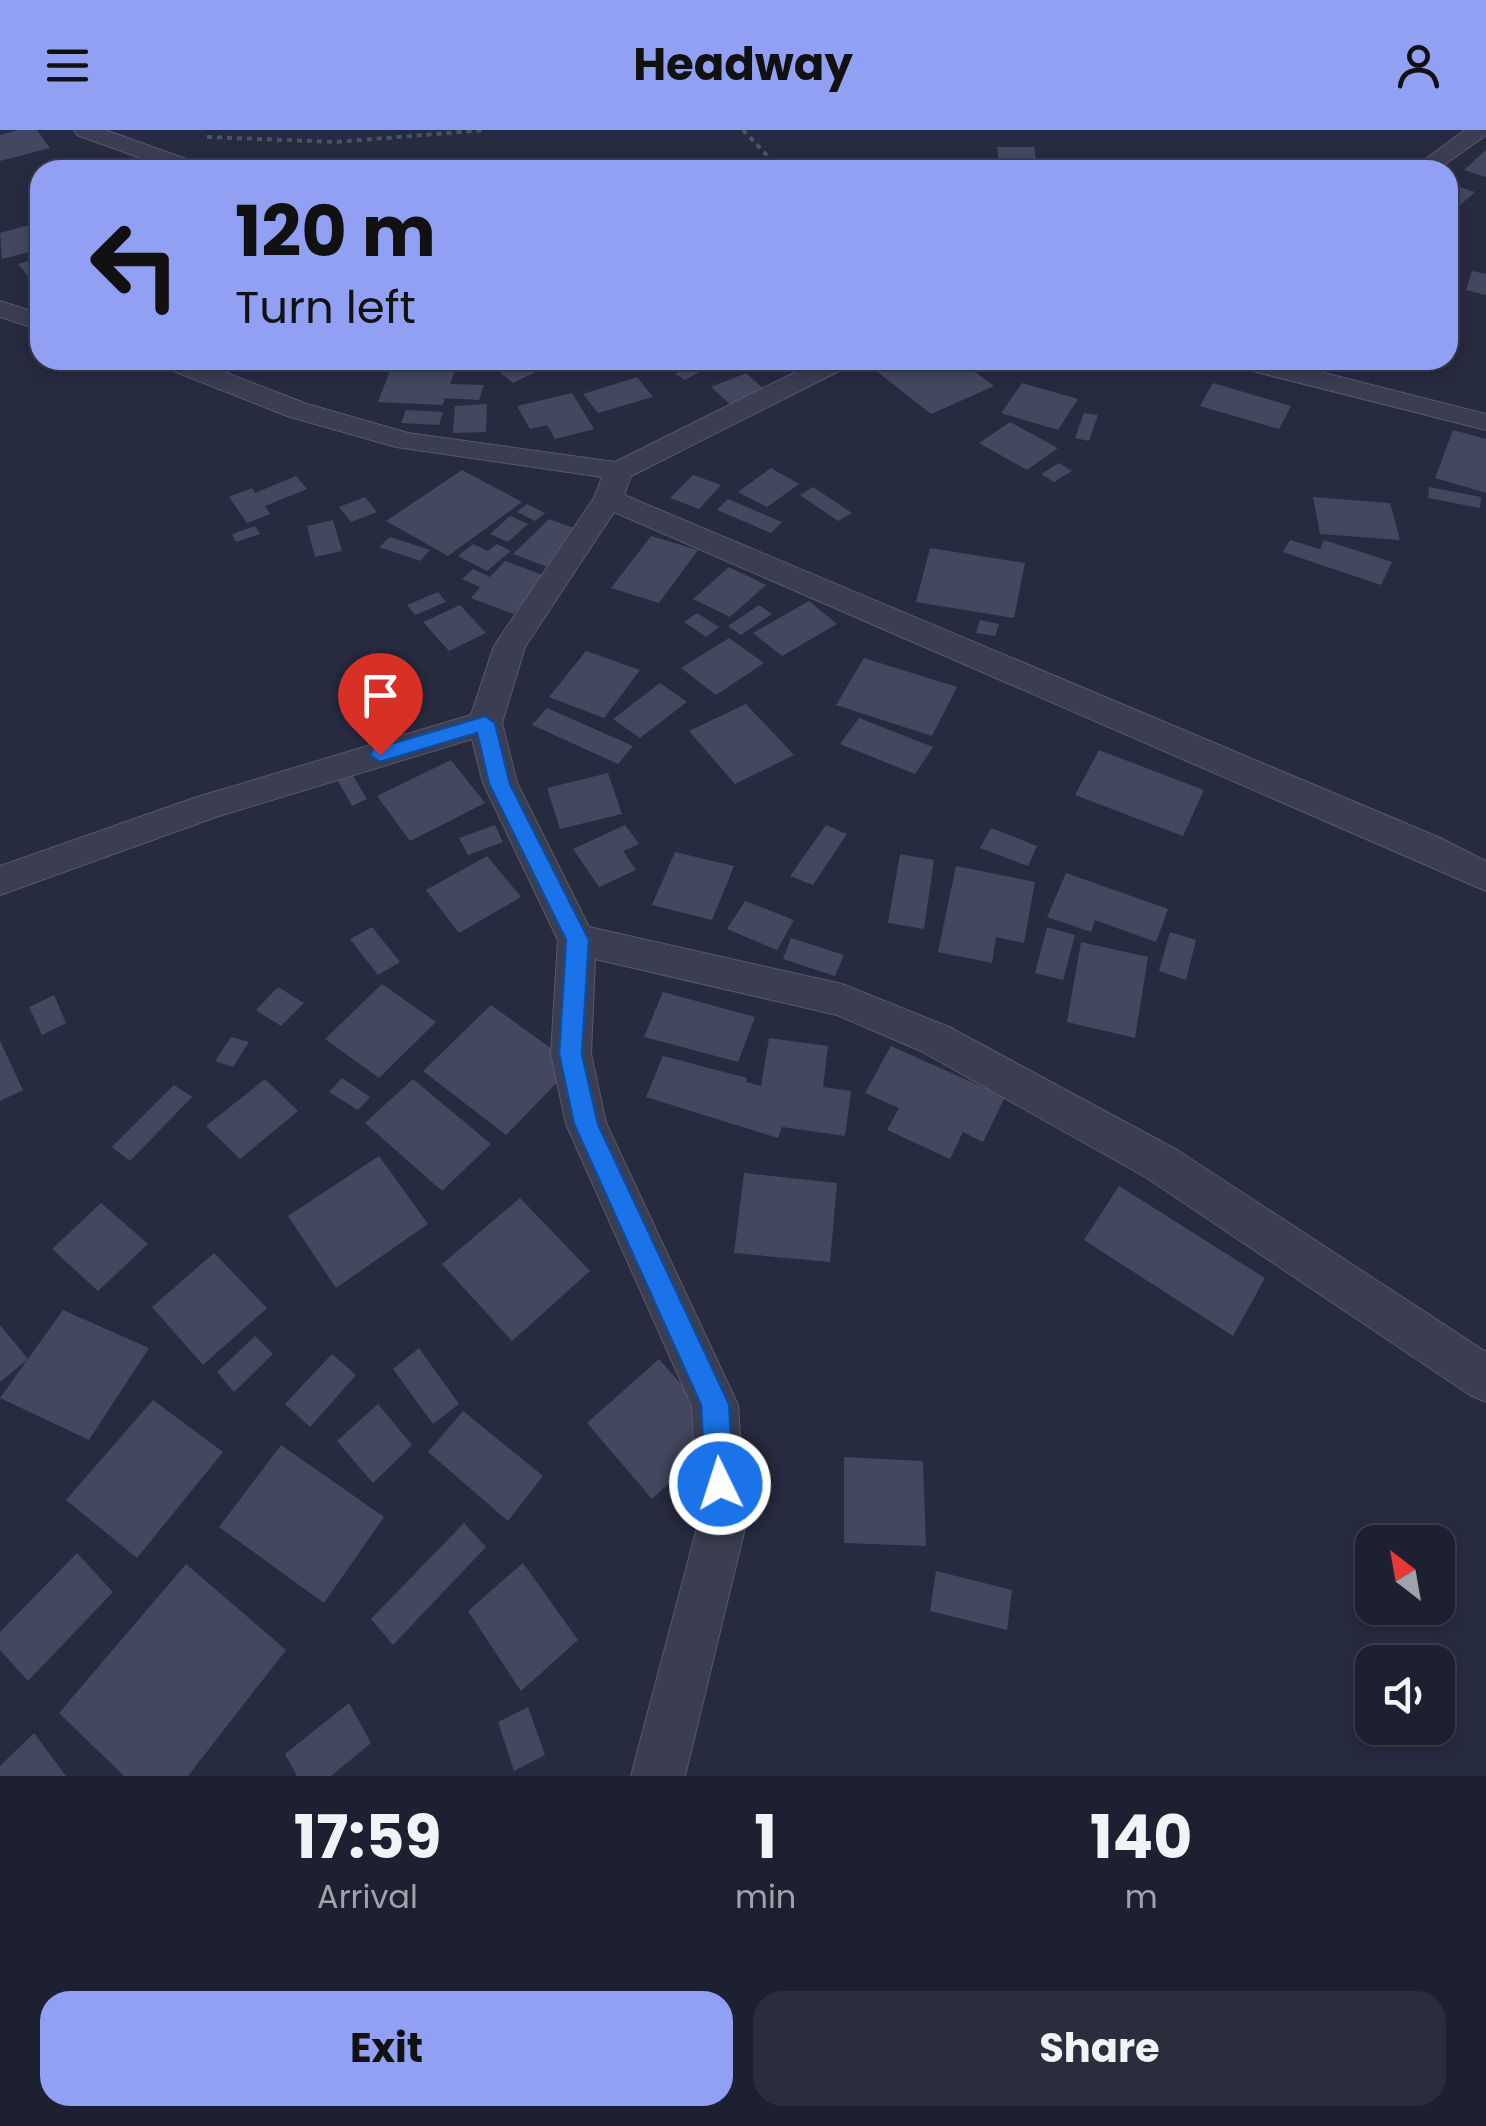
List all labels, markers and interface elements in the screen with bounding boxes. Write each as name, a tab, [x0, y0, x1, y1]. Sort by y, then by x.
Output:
text: Headway	[633, 33, 853, 96]
icon: menu	[40, 38, 95, 93]
icon: person	[1391, 38, 1446, 93]
text: 120 m	[235, 182, 436, 281]
icon: left	[70, 200, 200, 330]
text: Turn left	[235, 276, 416, 339]
pin	[338, 653, 423, 756]
icon: arrive	[353, 668, 408, 723]
position arrow	[668, 1432, 772, 1536]
north arrow	[1355, 1525, 1455, 1625]
map controls	[1355, 1525, 1455, 1745]
button: sound	[1355, 1645, 1455, 1745]
text: 17:59	[294, 1795, 441, 1879]
text: 1	[754, 1795, 777, 1879]
text: 140	[1090, 1795, 1192, 1879]
text: Arrival	[317, 1874, 418, 1919]
text: min	[735, 1874, 796, 1919]
text: m	[1125, 1874, 1158, 1919]
button: Exit	[40, 1991, 733, 2106]
button: Share	[753, 1991, 1446, 2106]

